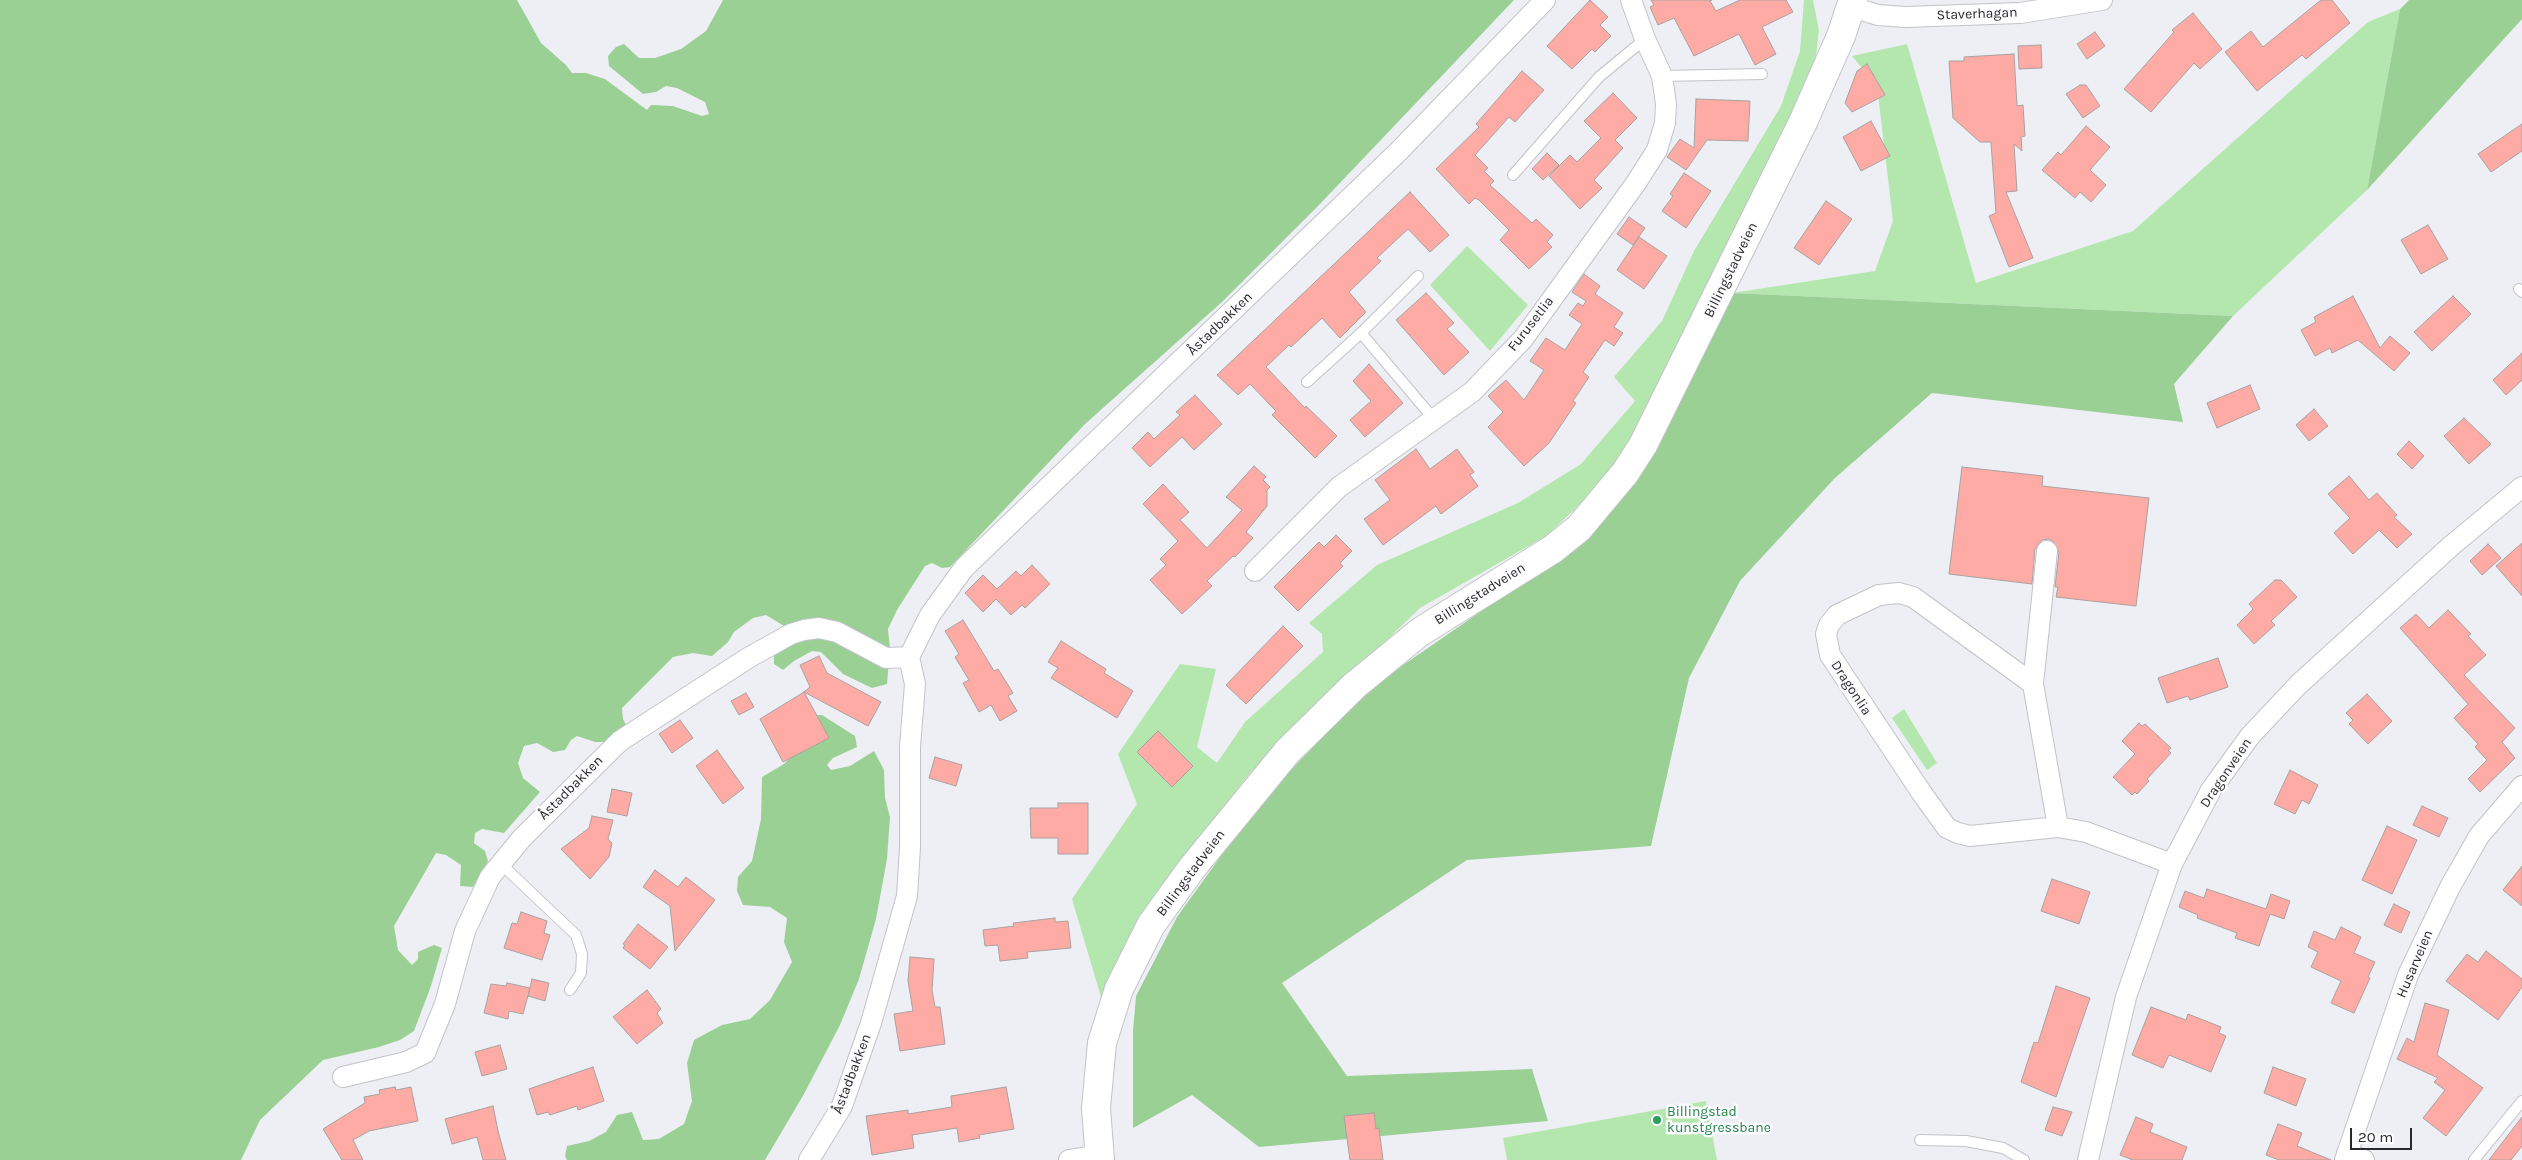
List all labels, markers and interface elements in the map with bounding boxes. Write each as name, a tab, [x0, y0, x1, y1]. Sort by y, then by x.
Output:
street label: Staverhagan	[1936, 4, 2018, 24]
street label: Billingstadveien	[1701, 220, 1761, 320]
street label: Åstadbakken	[1184, 289, 1256, 359]
street label: Furusetlia	[1504, 293, 1558, 355]
street label: Billingstadveien	[1431, 559, 1529, 629]
street label: Dragonlia	[1827, 658, 1875, 718]
street label: Dragonveien	[2197, 735, 2255, 811]
street label: Åstadbakken	[535, 752, 607, 824]
street label: Billingstadveien	[1153, 826, 1229, 920]
street label: Husarveien	[2393, 928, 2437, 1000]
street label: Åstadbakken	[829, 1032, 875, 1116]
place label: Billingstad kunstgressbane	[1667, 1104, 1771, 1136]
marker: Billingstad kunstgressbane	[1651, 1114, 1663, 1126]
scale bar	[2352, 1118, 2414, 1150]
text: 20 m	[2358, 1128, 2393, 1146]

